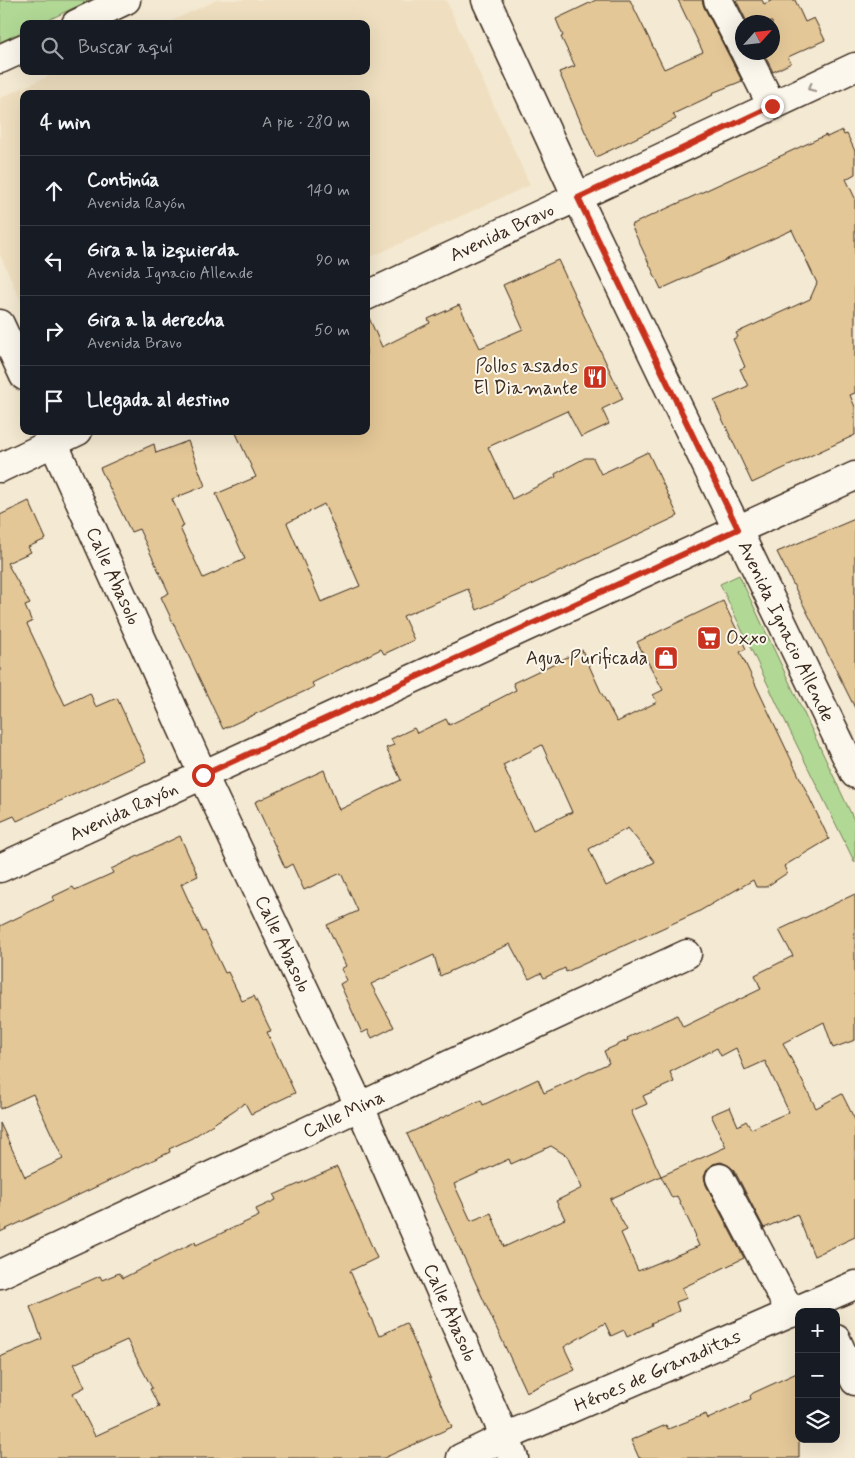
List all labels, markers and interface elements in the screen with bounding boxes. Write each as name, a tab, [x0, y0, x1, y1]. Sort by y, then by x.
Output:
north arrow	[735, 15, 780, 60]
search box	[20, 20, 370, 75]
icon: search	[38, 34, 66, 62]
text: Buscar aquí	[78, 35, 173, 60]
one-way arrow	[807, 82, 816, 92]
route end	[761, 95, 784, 118]
text: 4 min	[40, 109, 91, 137]
text: A pie · 280 m	[262, 112, 350, 133]
text: Continúa	[87, 168, 159, 193]
icon: ahead	[40, 177, 68, 205]
text: 140 m	[306, 180, 350, 201]
text: Avenida Rayón	[87, 193, 185, 214]
street label: Avenida Bravo	[445, 197, 558, 268]
text: Gira a la izquierda	[87, 238, 238, 263]
icon: left	[40, 247, 68, 275]
text: 90 m	[316, 250, 350, 271]
text: Avenida Ignacio Allende	[87, 263, 253, 284]
text: Gira a la derecha	[87, 308, 225, 333]
icon: right	[40, 317, 68, 345]
text: 50 m	[314, 320, 350, 341]
text: Avenida Bravo	[87, 333, 182, 354]
place label: Pollos asados El Diamante	[473, 354, 579, 401]
restaurant icon: Pollos asados El Diamante	[582, 364, 608, 390]
icon: arrive	[40, 387, 68, 415]
text: Llegada al destino	[87, 388, 229, 413]
street label: Calle Abasolo	[80, 523, 146, 629]
street label: Avenida Ignacio Allende	[732, 537, 840, 726]
supermarket icon: Oxxo	[696, 625, 722, 651]
place label: Oxxo	[726, 626, 767, 651]
shop icon: Agua Purificada	[653, 645, 679, 671]
place label: Agua Purificada	[526, 646, 648, 672]
route start	[192, 764, 215, 787]
street label: Avenida Rayón	[65, 776, 182, 847]
street label: Calle Abasolo	[249, 891, 317, 997]
street label: Calle Mina	[299, 1084, 389, 1144]
street label: Calle Abasolo	[418, 1259, 483, 1366]
map controls	[795, 1308, 840, 1443]
button: +	[795, 1308, 840, 1353]
street label: Héroes de Granaditas	[570, 1324, 745, 1418]
button: −	[795, 1353, 840, 1398]
button: layers	[795, 1398, 840, 1443]

